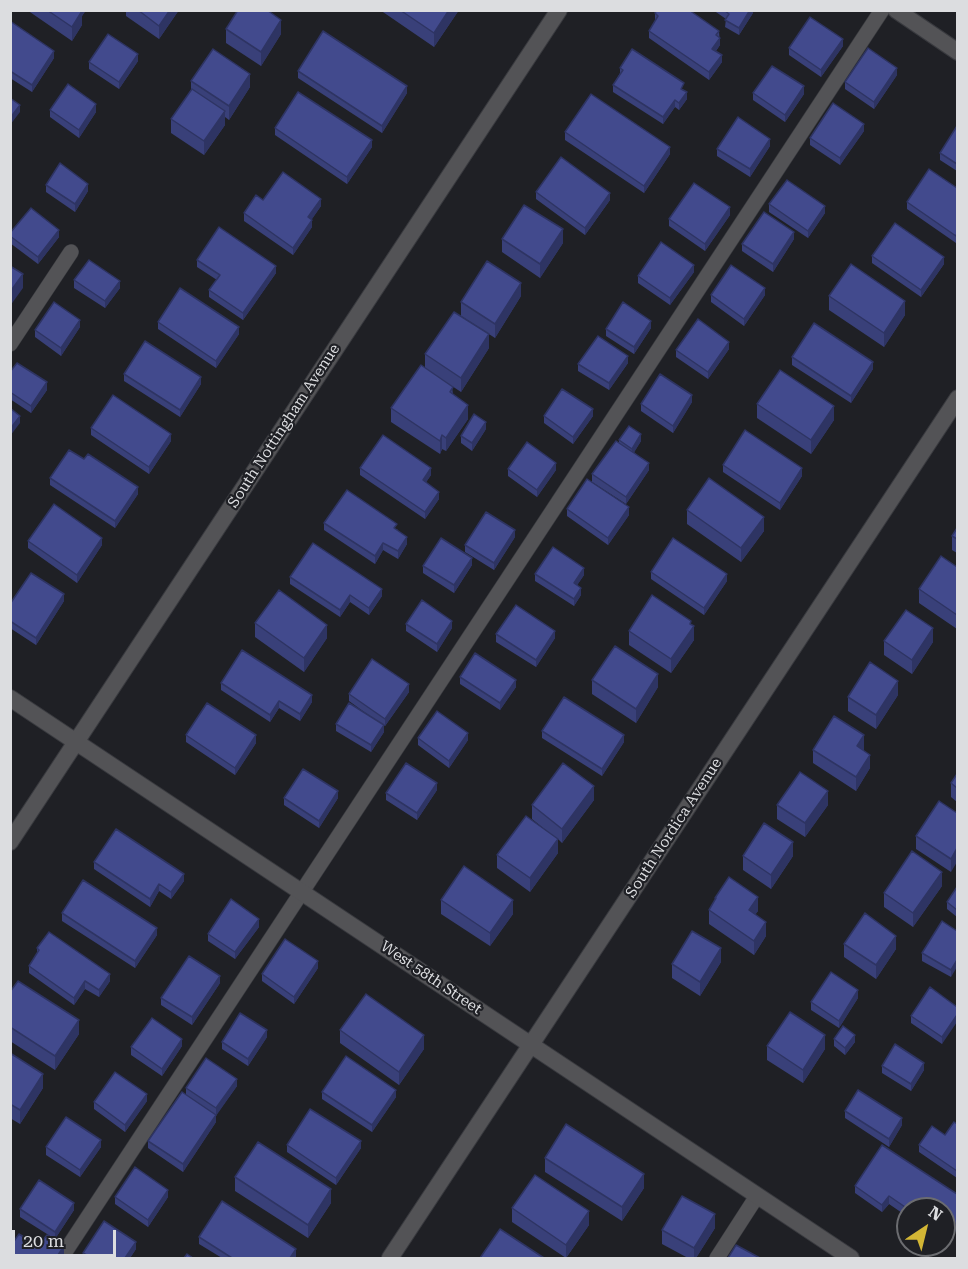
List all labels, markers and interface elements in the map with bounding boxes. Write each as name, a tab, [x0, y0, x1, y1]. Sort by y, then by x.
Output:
street label: South Nottingham Avenue	[224, 341, 344, 511]
street label: South Nordica Avenue	[622, 755, 726, 901]
street label: West 58th Street	[377, 937, 485, 1019]
north arrow	[896, 1197, 956, 1257]
text: N	[925, 1202, 946, 1225]
scale bar	[15, 1218, 118, 1256]
text: 20 m	[23, 1230, 64, 1251]

